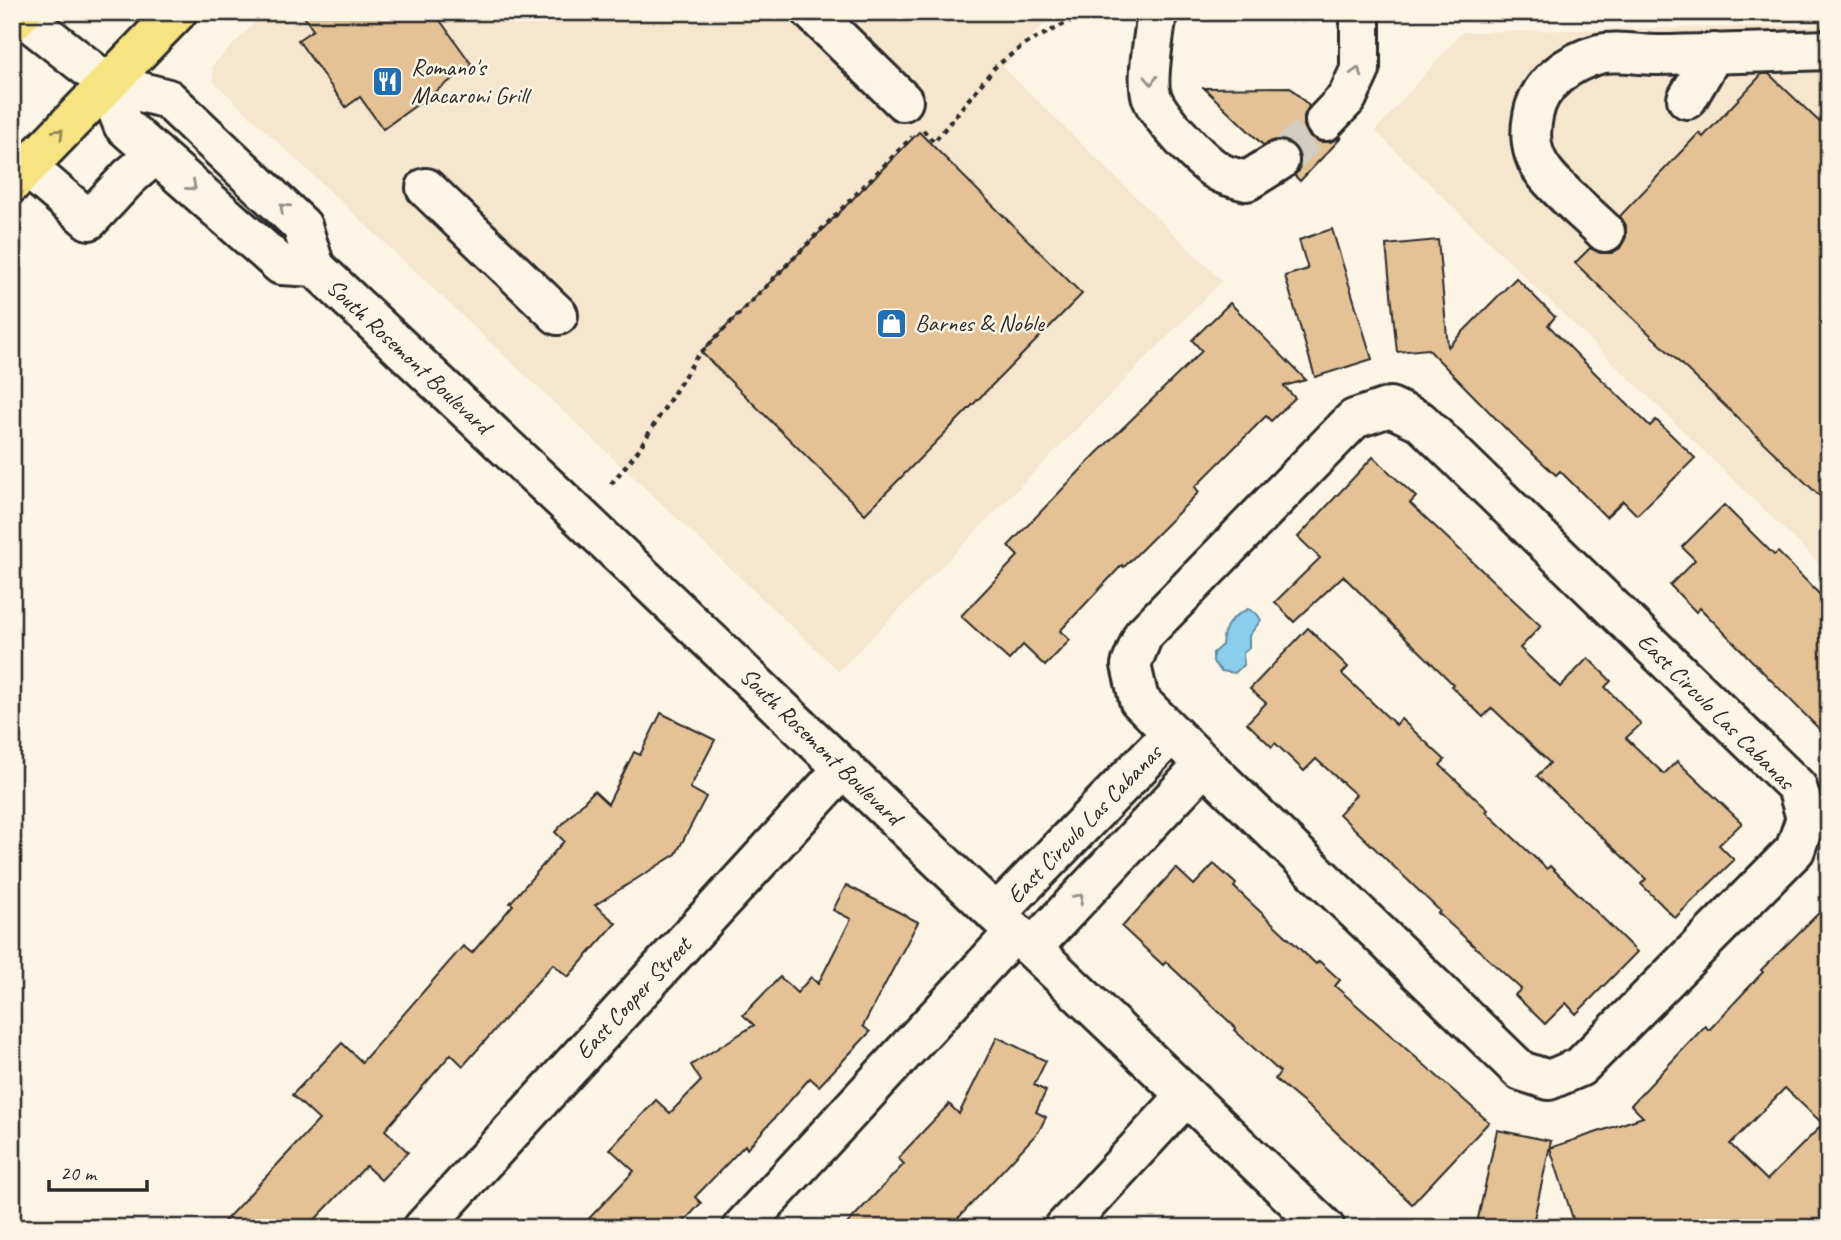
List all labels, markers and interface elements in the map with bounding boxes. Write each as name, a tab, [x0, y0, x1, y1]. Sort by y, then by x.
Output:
place label: Romano's Macaroni Grill	[411, 52, 532, 110]
restaurant icon: Romano's Macaroni Grill	[371, 64, 405, 98]
one-way arrow	[1349, 66, 1363, 78]
one-way arrow	[1143, 75, 1159, 86]
one-way arrow	[51, 128, 64, 141]
one-way arrow	[184, 178, 197, 190]
one-way arrow	[279, 204, 292, 217]
street label: South Rosemont Boulevard	[320, 272, 500, 442]
shop icon: Barnes & Noble	[875, 306, 909, 340]
place label: Barnes & Noble	[915, 308, 1046, 338]
street label: East Circulo Las Cabanas	[1631, 626, 1802, 797]
street label: South Rosemont Boulevard	[734, 661, 911, 834]
street label: East Circulo Las Cabanas	[1000, 737, 1169, 910]
one-way arrow	[1070, 893, 1083, 906]
street label: East Cooper Street	[569, 929, 699, 1065]
scale bar	[49, 1149, 147, 1193]
text: 20 m	[60, 1160, 98, 1186]

